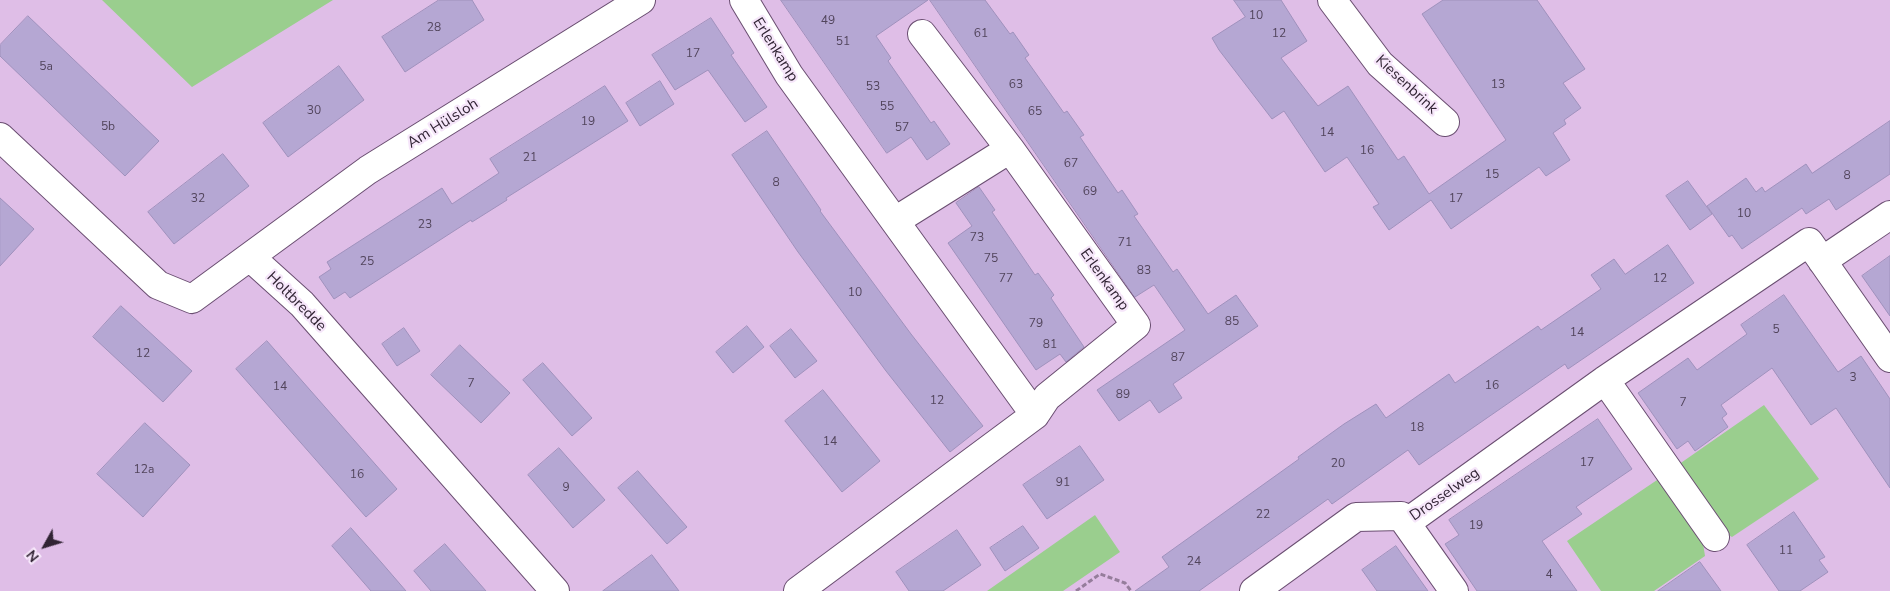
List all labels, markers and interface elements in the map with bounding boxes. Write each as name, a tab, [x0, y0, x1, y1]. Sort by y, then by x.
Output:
house number: 10	[1249, 9, 1263, 23]
house number: 49	[821, 14, 835, 28]
street label: Erlenkamp	[748, 15, 802, 85]
house number: 28	[427, 21, 441, 35]
house number: 61	[974, 27, 988, 41]
house number: 12	[1272, 27, 1286, 41]
house number: 51	[836, 35, 850, 49]
house number: 17	[686, 47, 700, 61]
street label: Kiesenbrink	[1371, 52, 1441, 118]
house number: 5a	[39, 60, 53, 74]
house number: 63	[1009, 78, 1023, 92]
house number: 13	[1491, 78, 1505, 92]
house number: 53	[866, 80, 880, 94]
street label: Am Hülsloh	[404, 95, 482, 153]
house number: 55	[880, 100, 894, 114]
house number: 30	[307, 104, 321, 118]
house number: 65	[1028, 105, 1042, 119]
house number: 19	[581, 115, 595, 129]
house number: 5b	[101, 120, 115, 134]
house number: 57	[895, 121, 909, 135]
house number: 14	[1320, 126, 1334, 140]
house number: 16	[1360, 144, 1374, 158]
house number: 21	[523, 151, 537, 165]
house number: 67	[1064, 157, 1078, 171]
house number: 15	[1485, 168, 1499, 182]
house number: 8	[1843, 169, 1851, 183]
house number: 8	[772, 176, 780, 190]
house number: 69	[1083, 185, 1097, 199]
house number: 32	[191, 192, 205, 206]
house number: 17	[1449, 192, 1463, 206]
house number: 10	[1737, 207, 1751, 221]
house number: 23	[418, 218, 432, 232]
house number: 73	[970, 231, 984, 245]
house number: 71	[1118, 236, 1132, 250]
street label: Erlenkamp	[1076, 246, 1132, 314]
house number: 75	[984, 252, 998, 266]
house number: 25	[360, 255, 374, 269]
house number: 83	[1137, 264, 1151, 278]
street label: Holtbredde	[262, 268, 330, 336]
house number: 77	[999, 272, 1013, 286]
house number: 12	[1653, 272, 1667, 286]
house number: 10	[848, 286, 862, 300]
house number: 85	[1225, 315, 1239, 329]
house number: 79	[1029, 317, 1043, 331]
house number: 5	[1772, 323, 1780, 337]
house number: 14	[1570, 326, 1584, 340]
house number: 81	[1043, 338, 1057, 352]
house number: 12	[136, 347, 150, 361]
house number: 87	[1171, 351, 1185, 365]
house number: 3	[1849, 371, 1857, 385]
house number: 7	[467, 377, 475, 391]
house number: 16	[1485, 379, 1499, 393]
house number: 14	[273, 380, 287, 394]
house number: 89	[1116, 388, 1130, 402]
house number: 12	[930, 394, 944, 408]
house number: 7	[1679, 396, 1687, 410]
house number: 18	[1410, 421, 1424, 435]
house number: 14	[823, 435, 837, 449]
house number: 17	[1580, 456, 1594, 470]
house number: 20	[1331, 457, 1345, 471]
house number: 12a	[134, 463, 154, 477]
street label: Drosselweg	[1407, 464, 1483, 526]
house number: 16	[350, 468, 364, 482]
house number: 91	[1056, 476, 1070, 490]
house number: 9	[562, 481, 570, 495]
house number: 22	[1256, 508, 1270, 522]
house number: 19	[1469, 519, 1483, 533]
north arrow	[20, 521, 70, 571]
house number: 11	[1779, 544, 1793, 558]
text: N	[22, 546, 44, 566]
house number: 24	[1187, 555, 1201, 569]
house number: 4	[1545, 568, 1553, 582]

